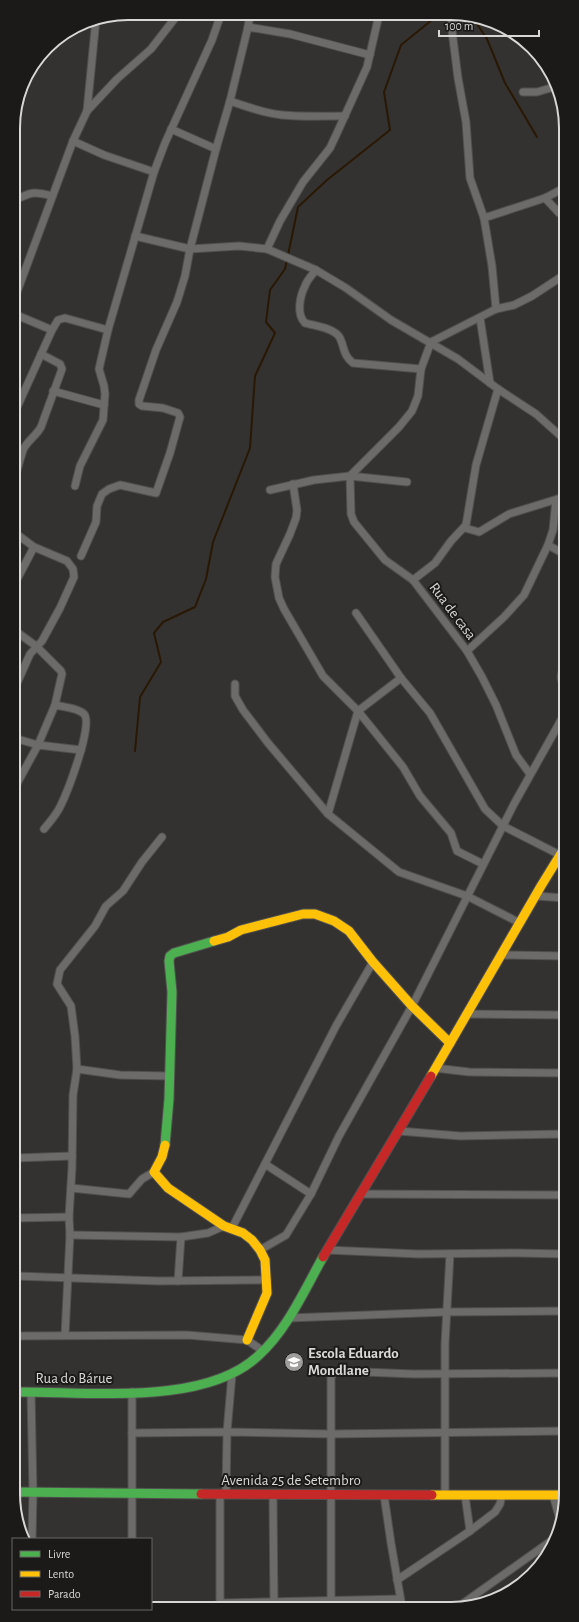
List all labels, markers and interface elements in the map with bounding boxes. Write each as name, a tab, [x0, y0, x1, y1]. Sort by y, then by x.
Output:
scale bar	[439, 12, 539, 38]
text: 100 m	[445, 20, 473, 32]
street label: Rua de casa	[426, 580, 479, 643]
place label: Escola Eduardo Mondlane	[308, 1346, 399, 1378]
school or university icon: Escola Eduardo Mondlane	[283, 1351, 305, 1373]
street label: Rua do Bárue	[36, 1371, 113, 1386]
street label: Avenida 25 de Setembro	[221, 1473, 361, 1488]
legend	[12, 1538, 152, 1610]
text: Livre	[48, 1548, 70, 1560]
text: Lento	[48, 1568, 74, 1580]
text: Parado	[48, 1588, 81, 1600]

